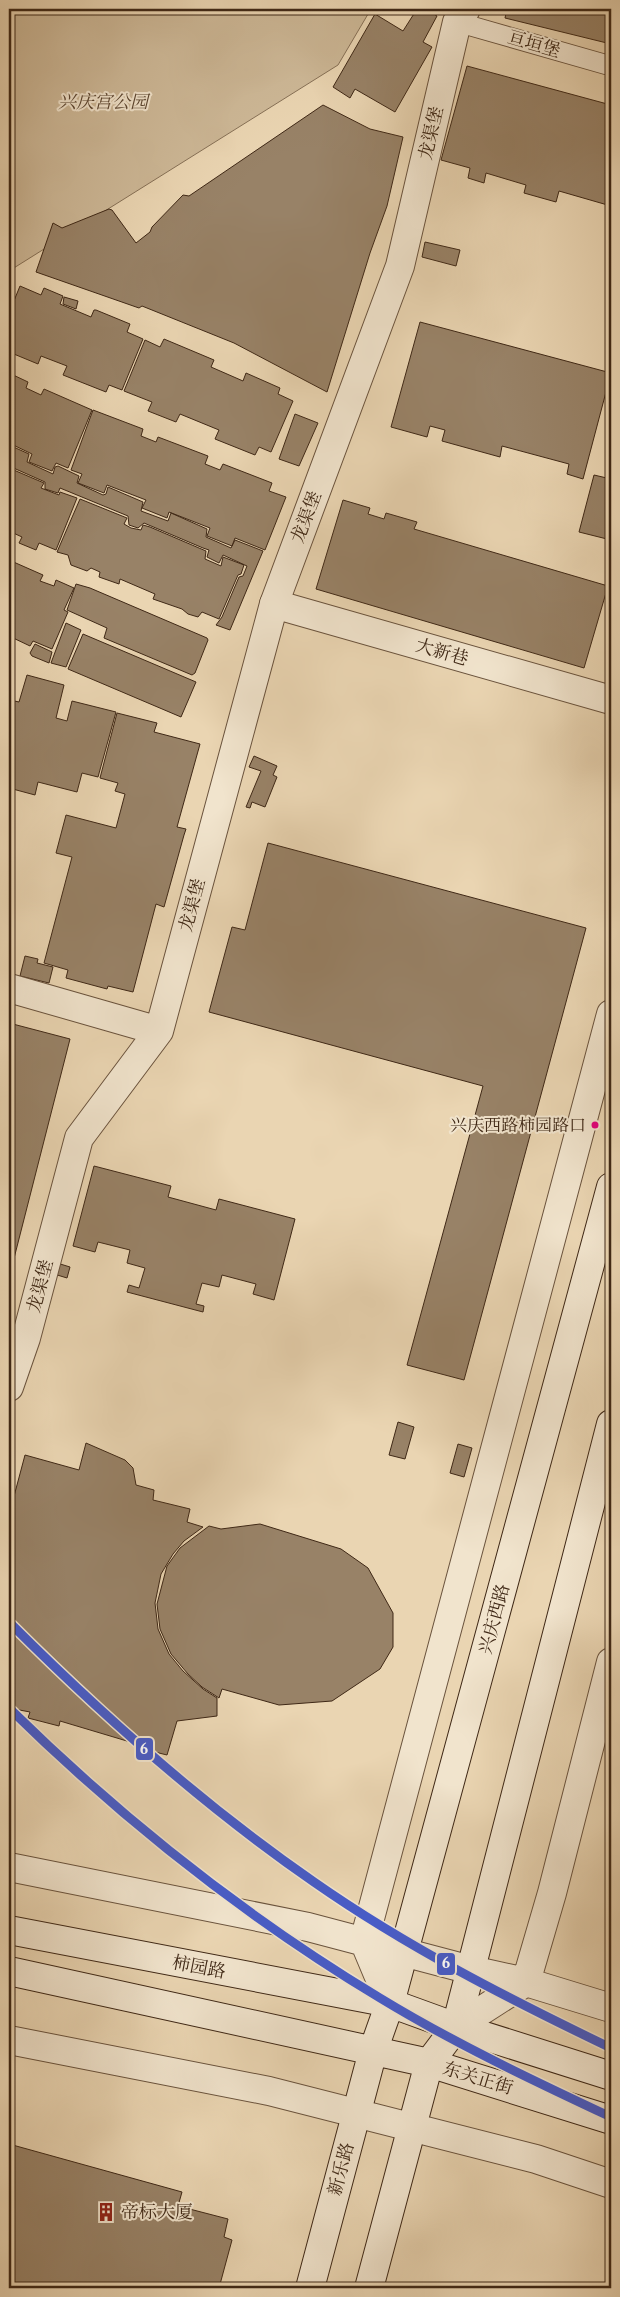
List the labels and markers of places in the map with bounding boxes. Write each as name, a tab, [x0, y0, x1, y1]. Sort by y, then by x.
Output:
place label: 兴庆西路柿园路口	[450, 1115, 586, 1135]
marker: 兴庆西路柿园路口	[590, 1120, 600, 1130]
building icon: 帝标大厦	[95, 2201, 117, 2223]
place label: 帝标大厦	[121, 2201, 193, 2223]

